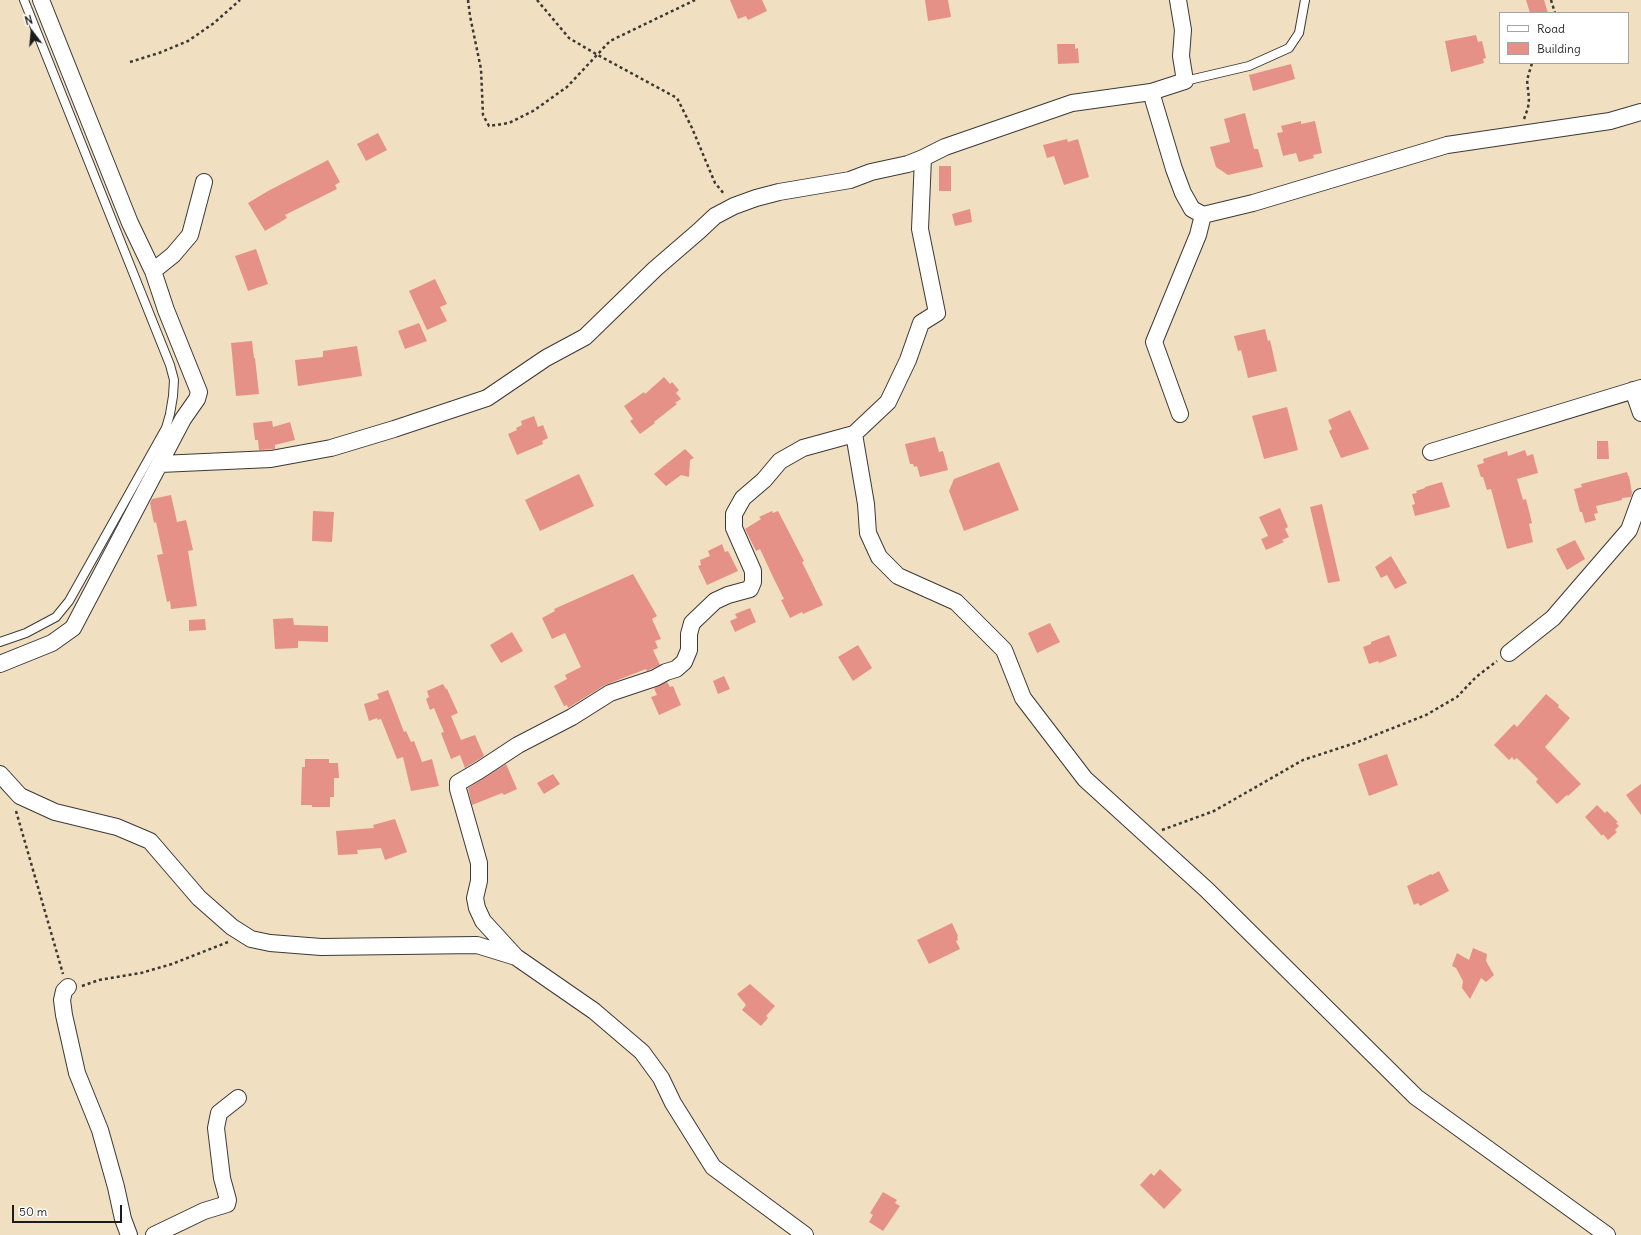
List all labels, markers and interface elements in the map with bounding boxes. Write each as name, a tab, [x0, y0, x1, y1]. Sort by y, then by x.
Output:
north arrow	[12, 12, 52, 52]
legend	[1499, 12, 1629, 64]
text: N	[23, 13, 34, 28]
text: Road	[1537, 21, 1565, 36]
text: Building	[1537, 41, 1581, 56]
scale bar	[14, 1197, 124, 1223]
text: 50 m	[19, 1204, 47, 1219]

